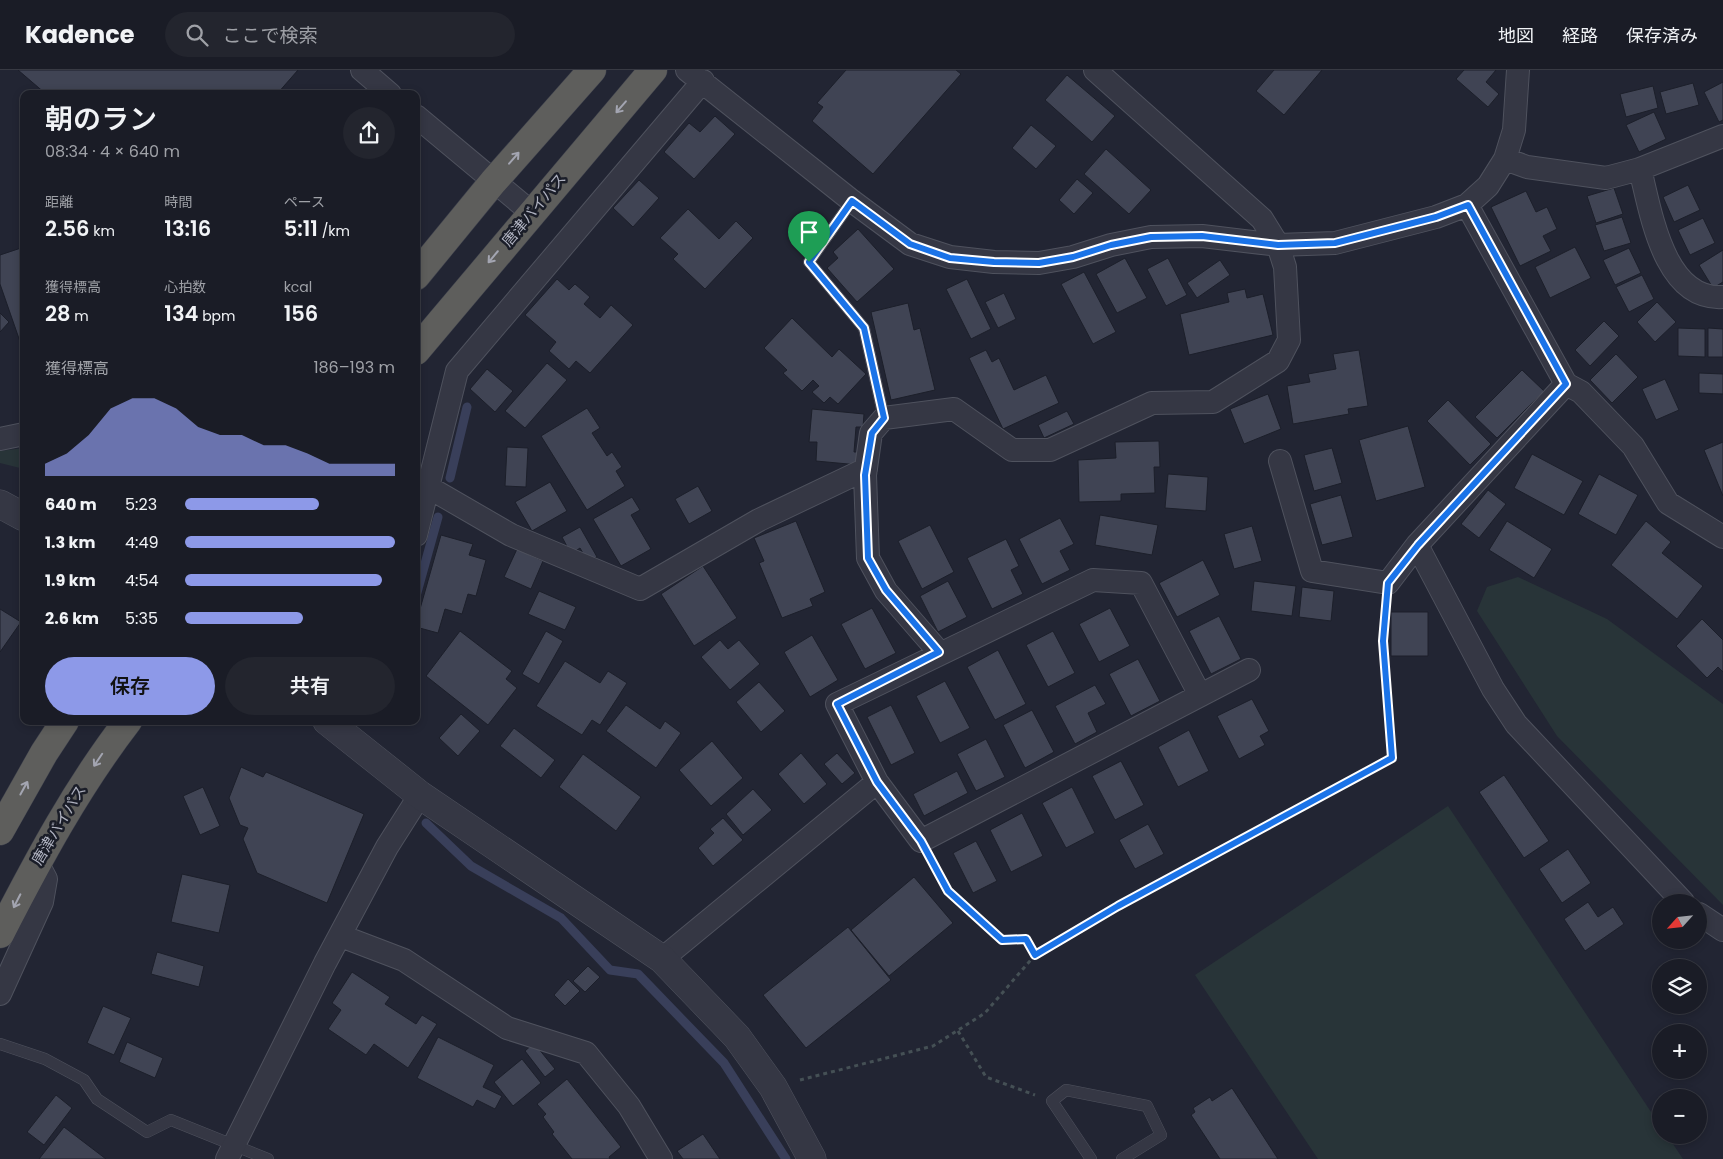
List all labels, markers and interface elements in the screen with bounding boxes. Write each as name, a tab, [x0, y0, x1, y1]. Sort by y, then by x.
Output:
search box	[165, 12, 515, 57]
text: Kadence	[25, 18, 135, 51]
icon: search	[183, 21, 211, 49]
text: ここで検索	[223, 22, 318, 49]
text: 地図	[1498, 23, 1534, 48]
text: 経路	[1562, 23, 1598, 48]
text: 保存済み	[1626, 23, 1698, 48]
text: 朝のラン	[45, 100, 157, 139]
one-way arrow	[616, 100, 627, 113]
button: share	[343, 107, 395, 159]
text: 08:34 · 4 × 640 m	[45, 140, 180, 163]
one-way arrow	[509, 152, 520, 165]
street label: 唐津バイパス	[497, 169, 570, 251]
text: 距離	[45, 192, 73, 212]
text: 時間	[164, 192, 192, 212]
text: ペース	[284, 192, 325, 212]
pin	[788, 211, 830, 262]
text: 2.56	[45, 214, 89, 243]
text: 13:16	[164, 214, 211, 243]
text: 5:11	[284, 214, 318, 243]
icon: arrive	[795, 218, 823, 246]
text: km	[89, 221, 115, 241]
text: /km	[318, 221, 350, 241]
one-way arrow	[488, 251, 499, 264]
text: 獲得標高	[45, 277, 101, 297]
text: 心拍数	[164, 277, 206, 297]
text: kcal	[284, 277, 312, 297]
text: 28	[45, 299, 71, 328]
text: 134	[164, 299, 198, 328]
text: 156	[284, 299, 318, 328]
text: m	[71, 306, 89, 326]
text: bpm	[198, 306, 235, 326]
text: 186–193 m	[313, 356, 395, 379]
text: 獲得標高	[45, 357, 109, 380]
text: 640 m	[45, 493, 97, 516]
text: 5:23	[125, 493, 157, 516]
text: 1.3 km	[45, 531, 95, 554]
text: 4:49	[125, 531, 159, 554]
text: 1.9 km	[45, 569, 96, 592]
text: 4:54	[125, 569, 159, 592]
text: 2.6 km	[45, 607, 99, 630]
text: 5:35	[125, 607, 158, 630]
button: 保存	[45, 657, 215, 715]
button: 共有	[225, 657, 395, 715]
one-way arrow	[93, 753, 103, 767]
one-way arrow	[19, 781, 29, 796]
street label: 唐津バイパス	[26, 781, 91, 869]
one-way arrow	[12, 893, 22, 908]
north arrow	[1652, 894, 1708, 949]
map controls	[1652, 894, 1707, 1144]
button: layers	[1652, 959, 1707, 1014]
button: +	[1652, 1024, 1707, 1079]
button: −	[1652, 1089, 1707, 1144]

